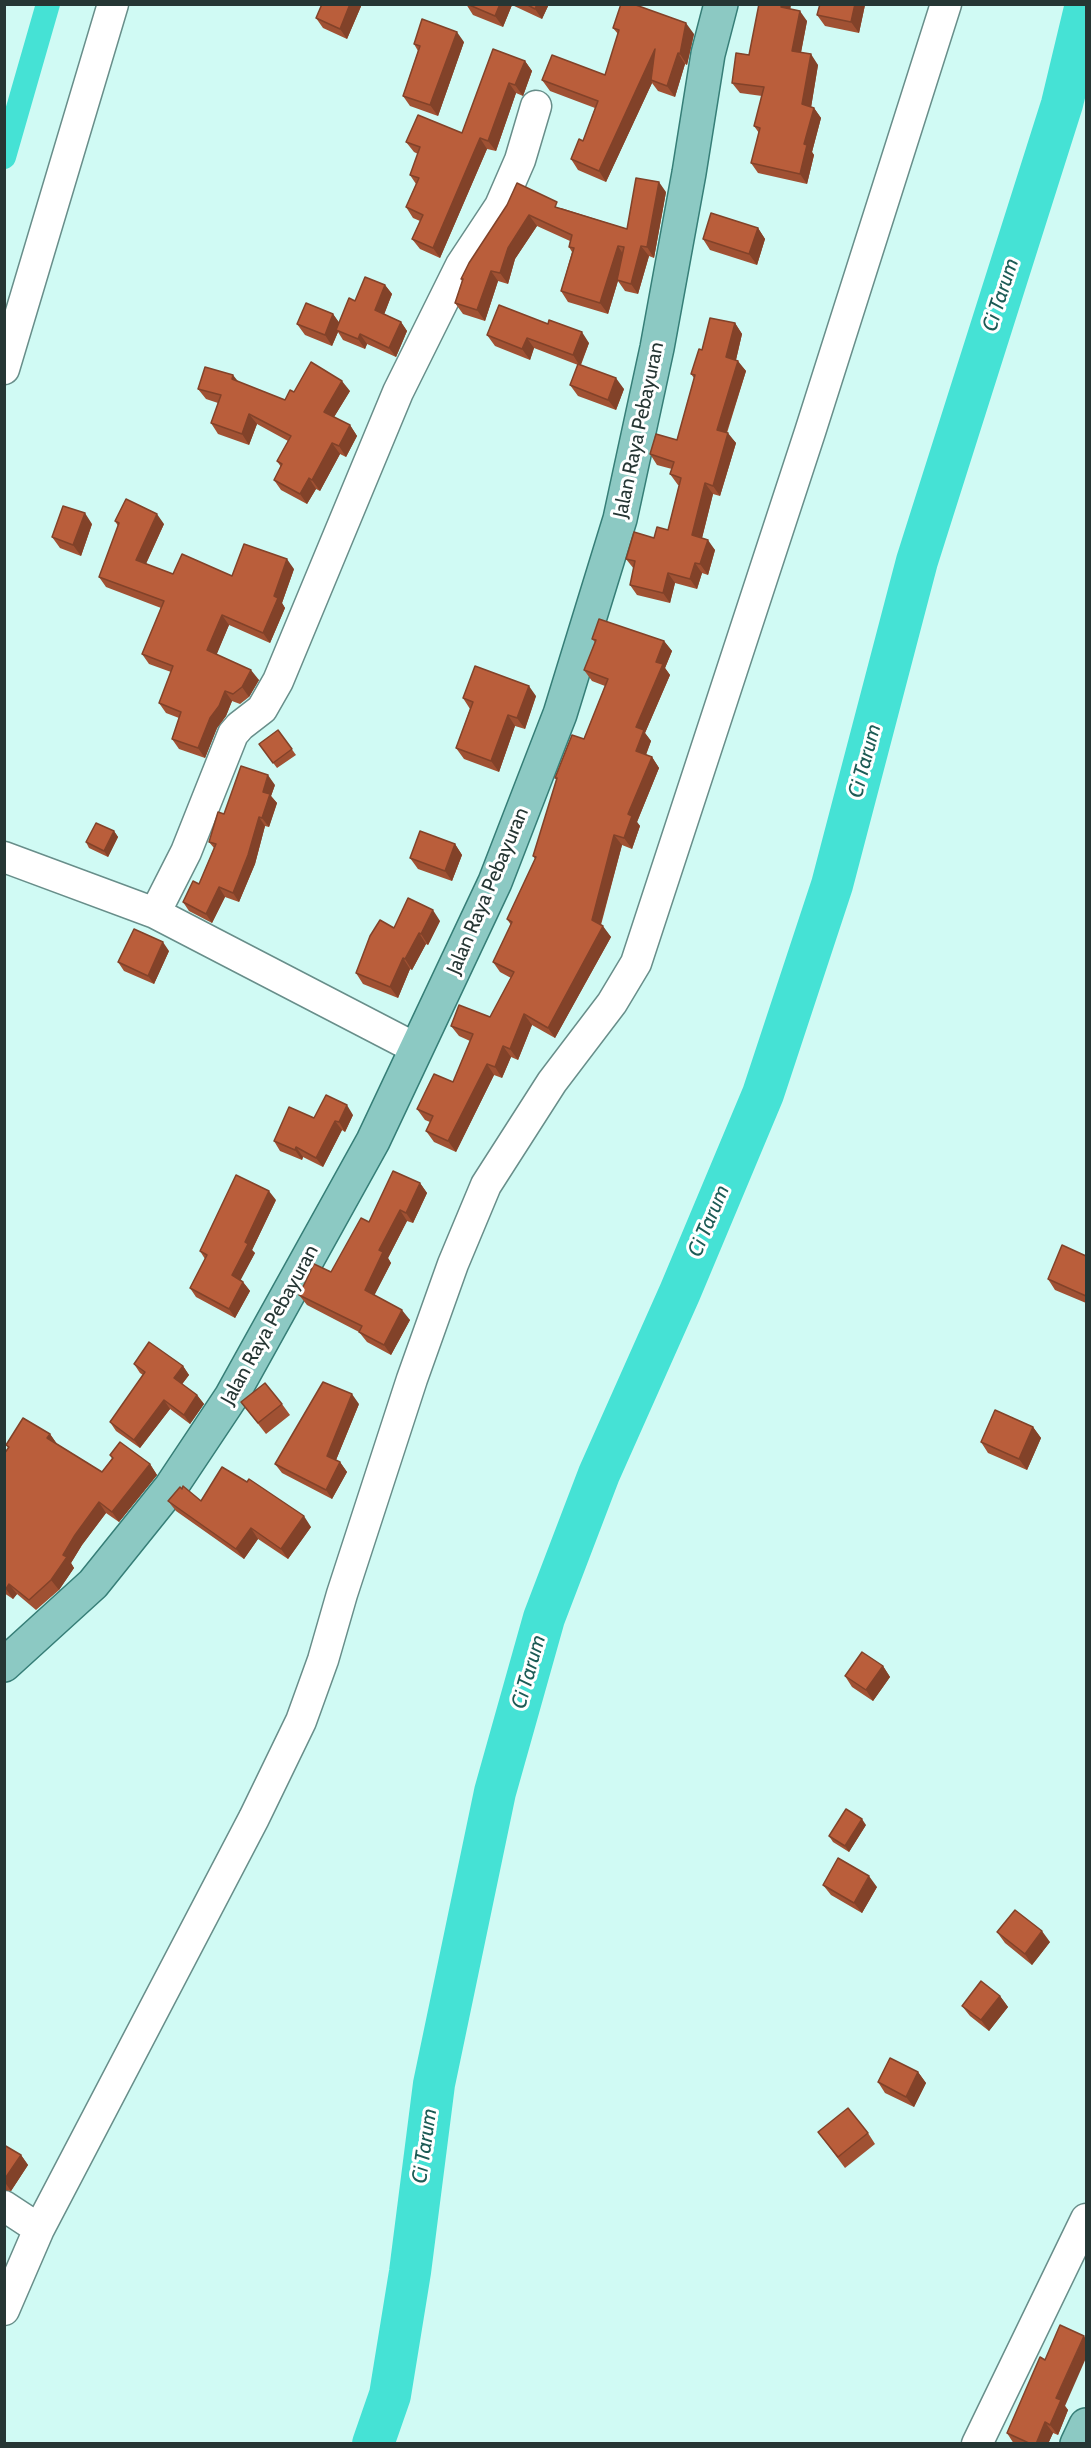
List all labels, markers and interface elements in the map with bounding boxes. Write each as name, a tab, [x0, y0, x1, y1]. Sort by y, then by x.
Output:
water label: Ci Tarum	[977, 255, 1025, 335]
street label: Jalan Raya Pebayuran	[609, 340, 669, 520]
water label: Ci Tarum	[843, 721, 887, 801]
street label: Jalan Raya Pebayuran	[442, 804, 534, 978]
water label: Ci Tarum	[683, 1181, 735, 1261]
street label: Jalan Raya Pebayuran	[216, 1241, 324, 1409]
water label: Ci Tarum	[506, 1632, 552, 1712]
water label: Ci Tarum	[407, 2107, 443, 2185]

